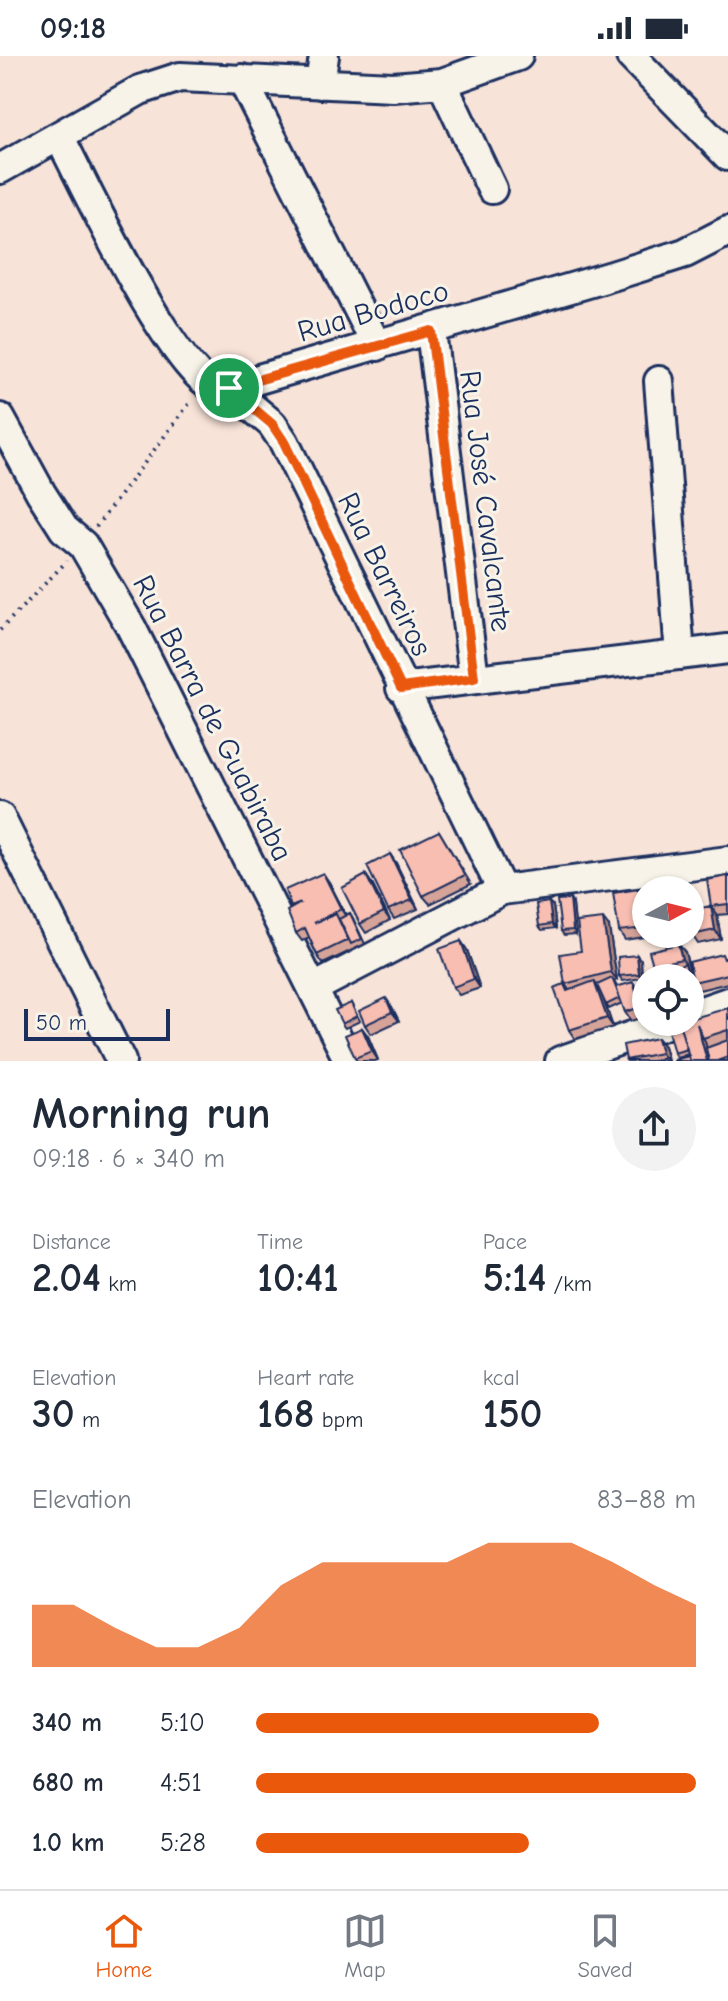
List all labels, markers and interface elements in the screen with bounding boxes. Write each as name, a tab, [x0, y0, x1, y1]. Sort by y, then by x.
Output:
text: 09:18	[40, 11, 106, 46]
street label: Rua Bodoco	[294, 273, 453, 350]
pin	[195, 354, 263, 422]
icon: arrive	[207, 366, 251, 410]
street label: Rua José Cavalcante	[452, 369, 519, 634]
street label: Rua Barreiros	[330, 487, 439, 662]
street label: Rua Barra de Guabiraba	[125, 570, 300, 867]
north arrow	[632, 876, 704, 948]
map controls	[632, 876, 704, 1036]
button: locate	[632, 964, 704, 1036]
scale bar	[24, 1005, 170, 1041]
text: 50 m	[36, 1010, 87, 1036]
button: share	[612, 1087, 696, 1171]
text: Morning run	[32, 1088, 271, 1139]
text: 09:18 · 6 × 340 m	[32, 1144, 225, 1174]
text: Distance	[32, 1229, 111, 1255]
text: Time	[257, 1229, 303, 1255]
text: Pace	[483, 1229, 527, 1255]
text: 2.04	[32, 1255, 101, 1301]
text: 10:41	[257, 1255, 339, 1301]
text: 5:14	[483, 1255, 546, 1301]
text: km	[101, 1271, 137, 1297]
text: /km	[546, 1271, 592, 1297]
text: Elevation	[32, 1365, 116, 1391]
text: Heart rate	[257, 1365, 354, 1391]
text: kcal	[483, 1365, 520, 1391]
text: 30	[32, 1391, 75, 1437]
text: 168	[257, 1391, 314, 1437]
text: 150	[483, 1391, 543, 1437]
text: m	[75, 1407, 100, 1433]
text: bpm	[314, 1407, 363, 1433]
text: Elevation	[32, 1485, 132, 1515]
text: 83–88 m	[597, 1485, 696, 1515]
text: 340 m	[32, 1708, 102, 1738]
text: 5:10	[160, 1708, 205, 1738]
text: 680 m	[32, 1768, 104, 1798]
text: 4:51	[160, 1768, 202, 1798]
text: 1.0 km	[32, 1828, 104, 1858]
text: 5:28	[160, 1828, 206, 1858]
tab: Home	[95, 1909, 152, 1983]
tab: Map	[343, 1909, 387, 1983]
tab: Saved	[578, 1909, 633, 1983]

